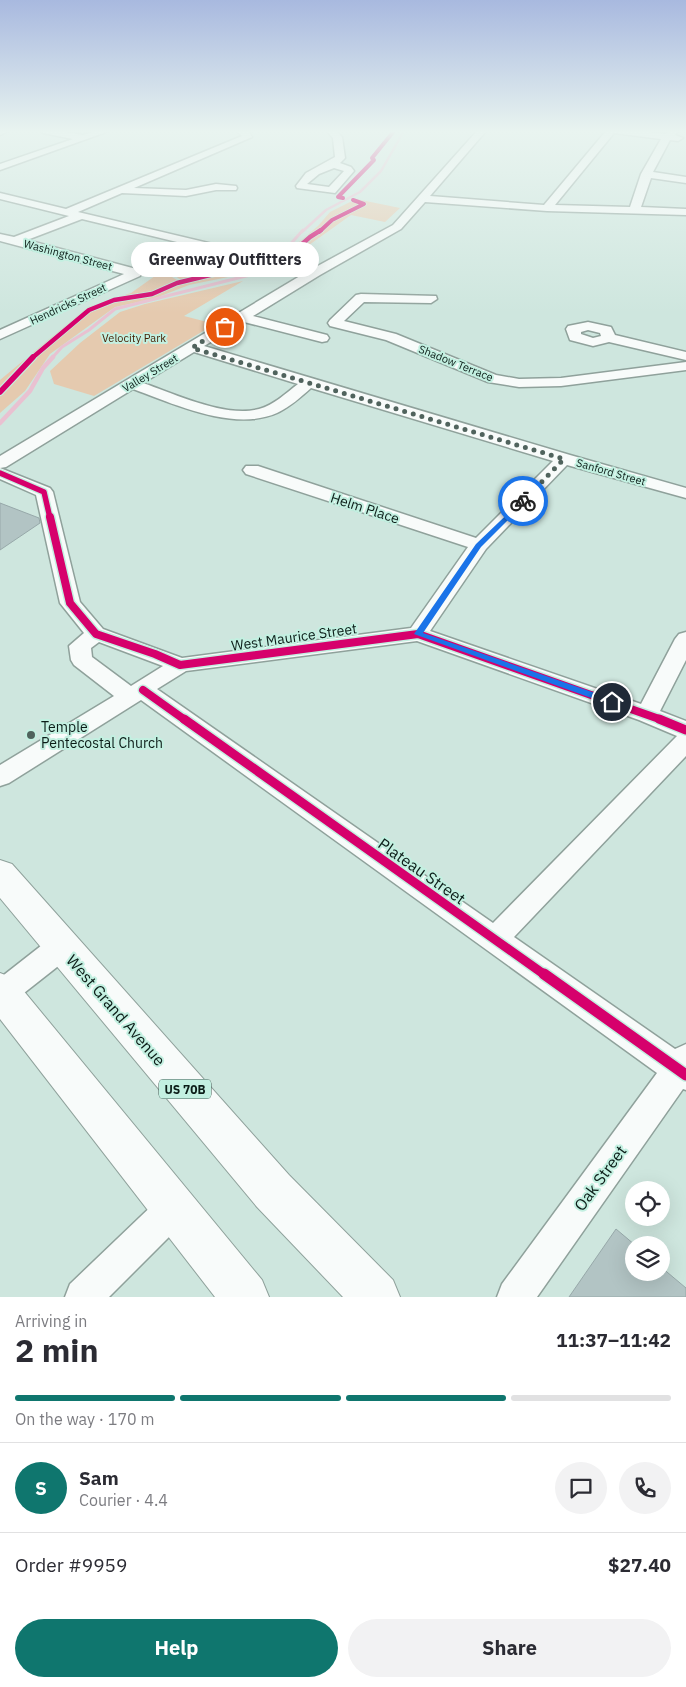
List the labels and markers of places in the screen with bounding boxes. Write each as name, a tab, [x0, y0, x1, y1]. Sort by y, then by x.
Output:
callout: Greenway Outfitters	[131, 242, 319, 277]
pin	[204, 306, 246, 348]
pin	[591, 681, 633, 723]
place label: Temple Pentecostal Church	[41, 718, 163, 752]
marker: Temple Pentecostal Church	[25, 729, 37, 741]

